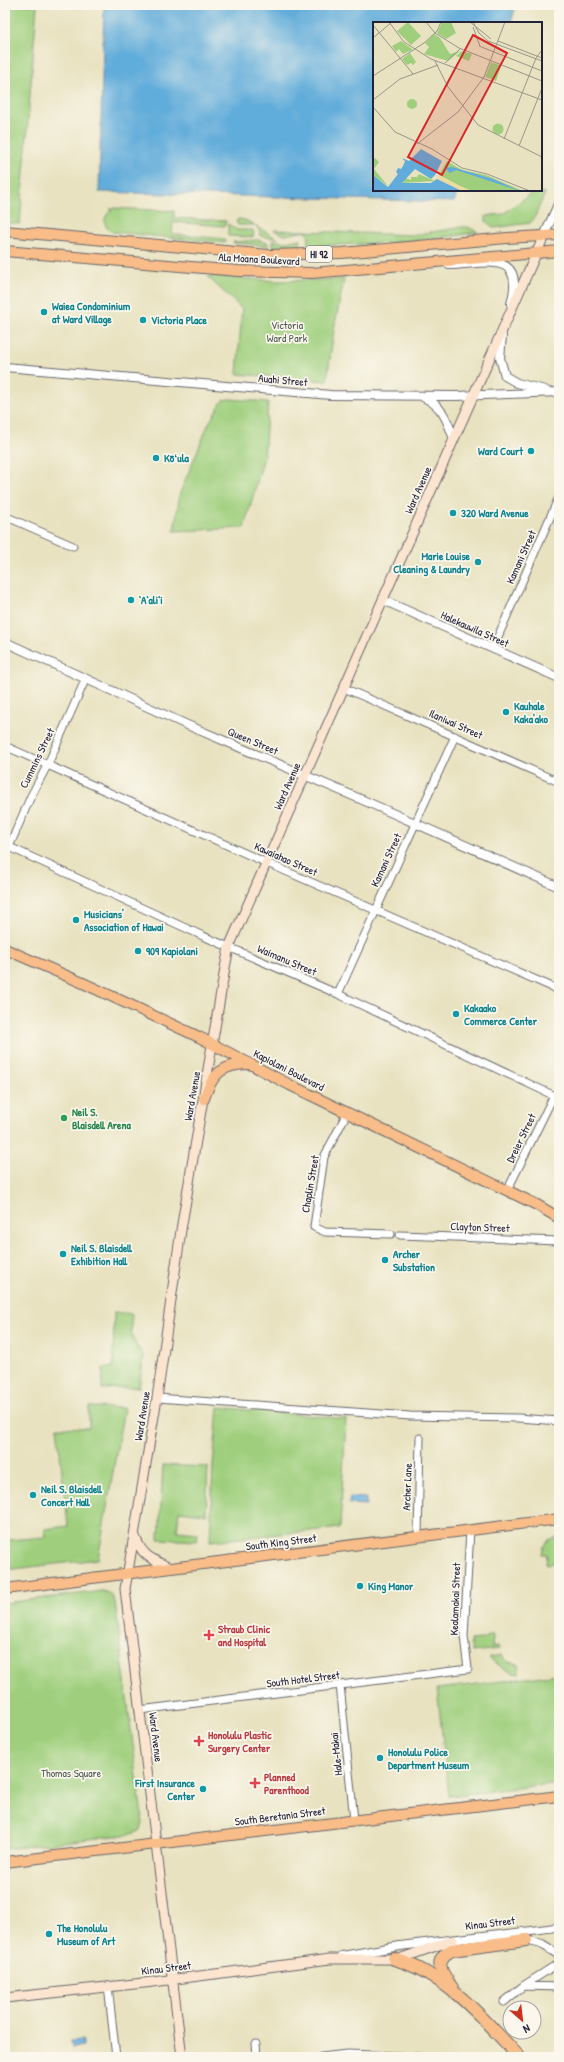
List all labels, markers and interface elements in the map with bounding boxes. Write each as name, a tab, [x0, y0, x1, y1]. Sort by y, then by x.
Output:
inset map	[373, 22, 542, 191]
road number: HI 92	[306, 246, 332, 262]
street label: Ala Moana Boulevard	[218, 250, 301, 268]
place label: Waiea Condominium at Ward Village	[52, 299, 131, 327]
marker: Waiea Condominium at Ward Village	[39, 307, 49, 317]
place label: Victoria Place	[151, 313, 207, 327]
marker: Victoria Place	[138, 315, 148, 325]
park label: Victoria Ward Park	[267, 318, 308, 345]
street label: Auahi Street	[258, 371, 308, 389]
place label: Ward Court	[478, 444, 524, 458]
marker: Ward Court	[526, 446, 536, 456]
place label: Kōʻula	[164, 451, 190, 465]
marker: Kōʻula	[151, 453, 161, 463]
street label: Ward Avenue	[401, 464, 435, 516]
place label: 320 Ward Avenue	[461, 506, 529, 520]
marker: 320 Ward Avenue	[448, 508, 458, 518]
street label: Kamani Street	[503, 528, 539, 586]
place label: Marie Louise Cleaning & Laundry	[393, 549, 471, 577]
marker: Marie Louise Cleaning & Laundry	[473, 557, 483, 567]
place label: ‘A‘ali‘i	[139, 593, 163, 607]
marker: ‘A‘ali‘i	[126, 595, 136, 605]
street label: Halekauwila Street	[439, 608, 511, 650]
place label: Kauhale Kaka'ako	[514, 699, 549, 726]
street label: Ilaniwai Street	[427, 706, 485, 742]
marker: Kauhale Kaka'ako	[501, 707, 511, 717]
street label: Queen Street	[226, 724, 281, 758]
street label: Cummins Street	[16, 725, 58, 790]
street label: Ward Avenue	[270, 760, 304, 812]
street label: Kamani Street	[368, 831, 405, 889]
street label: Kawaiahao Street	[252, 839, 320, 879]
place label: Musicians' Association of Hawai	[84, 907, 164, 934]
marker: Musicians' Association of Hawai	[71, 915, 81, 925]
street label: Waimanu Street	[255, 941, 319, 979]
place label: 909 Kapiolani	[146, 944, 198, 959]
marker: 909 Kapiolani	[133, 946, 143, 956]
place label: Kakaako Commerce Center	[464, 1001, 538, 1028]
marker: Kakaako Commerce Center	[451, 1009, 461, 1019]
street label: Kapiolani Boulevard	[251, 1046, 327, 1094]
street label: Ward Avenue	[181, 1070, 203, 1122]
place label: Neil S. Blaisdell Arena	[72, 1105, 131, 1132]
street label: Dreier Street	[503, 1111, 539, 1165]
marker: Neil S. Blaisdell Arena	[59, 1113, 69, 1123]
street label: Chaplin Street	[298, 1154, 322, 1214]
street label: Clayton Street	[450, 1219, 510, 1235]
place label: Neil S. Blaisdell Exhibition Hall	[71, 1241, 133, 1268]
place label: Archer Substation	[393, 1247, 435, 1274]
marker: Neil S. Blaisdell Exhibition Hall	[58, 1249, 68, 1259]
marker: Archer Substation	[380, 1255, 390, 1265]
street label: Ward Avenue	[131, 1390, 153, 1442]
street label: Archer Lane	[399, 1462, 415, 1511]
place label: Neil S. Blaisdell Concert Hall	[41, 1482, 103, 1509]
marker: Neil S. Blaisdell Concert Hall	[28, 1490, 38, 1500]
street label: South King Street	[245, 1531, 317, 1553]
street label: Kealamakai Street	[447, 1562, 463, 1636]
place label: King Manor	[368, 1579, 414, 1594]
marker: King Manor	[355, 1581, 365, 1591]
place label: Straub Clinic and Hospital	[218, 1622, 271, 1650]
marker: Straub Clinic and Hospital	[203, 1629, 215, 1641]
street label: South Hotel Street	[266, 1668, 341, 1690]
street label: Ward Avenue	[146, 1711, 166, 1763]
place label: Honolulu Plastic Surgery Center	[208, 1728, 272, 1756]
street label: Hale-Makai	[327, 1732, 345, 1776]
marker: Honolulu Plastic Surgery Center	[193, 1735, 205, 1747]
place label: Honolulu Police Department Museum	[388, 1745, 470, 1773]
marker: Honolulu Police Department Museum	[375, 1753, 385, 1763]
park label: Thomas Square	[41, 1766, 102, 1780]
place label: Planned Parenthood	[264, 1770, 309, 1797]
place label: First Insurance Center	[134, 1776, 196, 1803]
marker: Planned Parenthood	[249, 1777, 261, 1789]
marker: First Insurance Center	[198, 1784, 208, 1794]
street label: South Beretania Street	[234, 1803, 326, 1829]
street label: Kinau Street	[464, 1913, 516, 1933]
place label: The Honolulu Museum of Art	[56, 1921, 116, 1948]
marker: The Honolulu Museum of Art	[44, 1929, 54, 1939]
street label: Kinau Street	[140, 1958, 192, 1978]
north arrow	[502, 2000, 542, 2040]
text: N	[521, 2021, 533, 2036]

